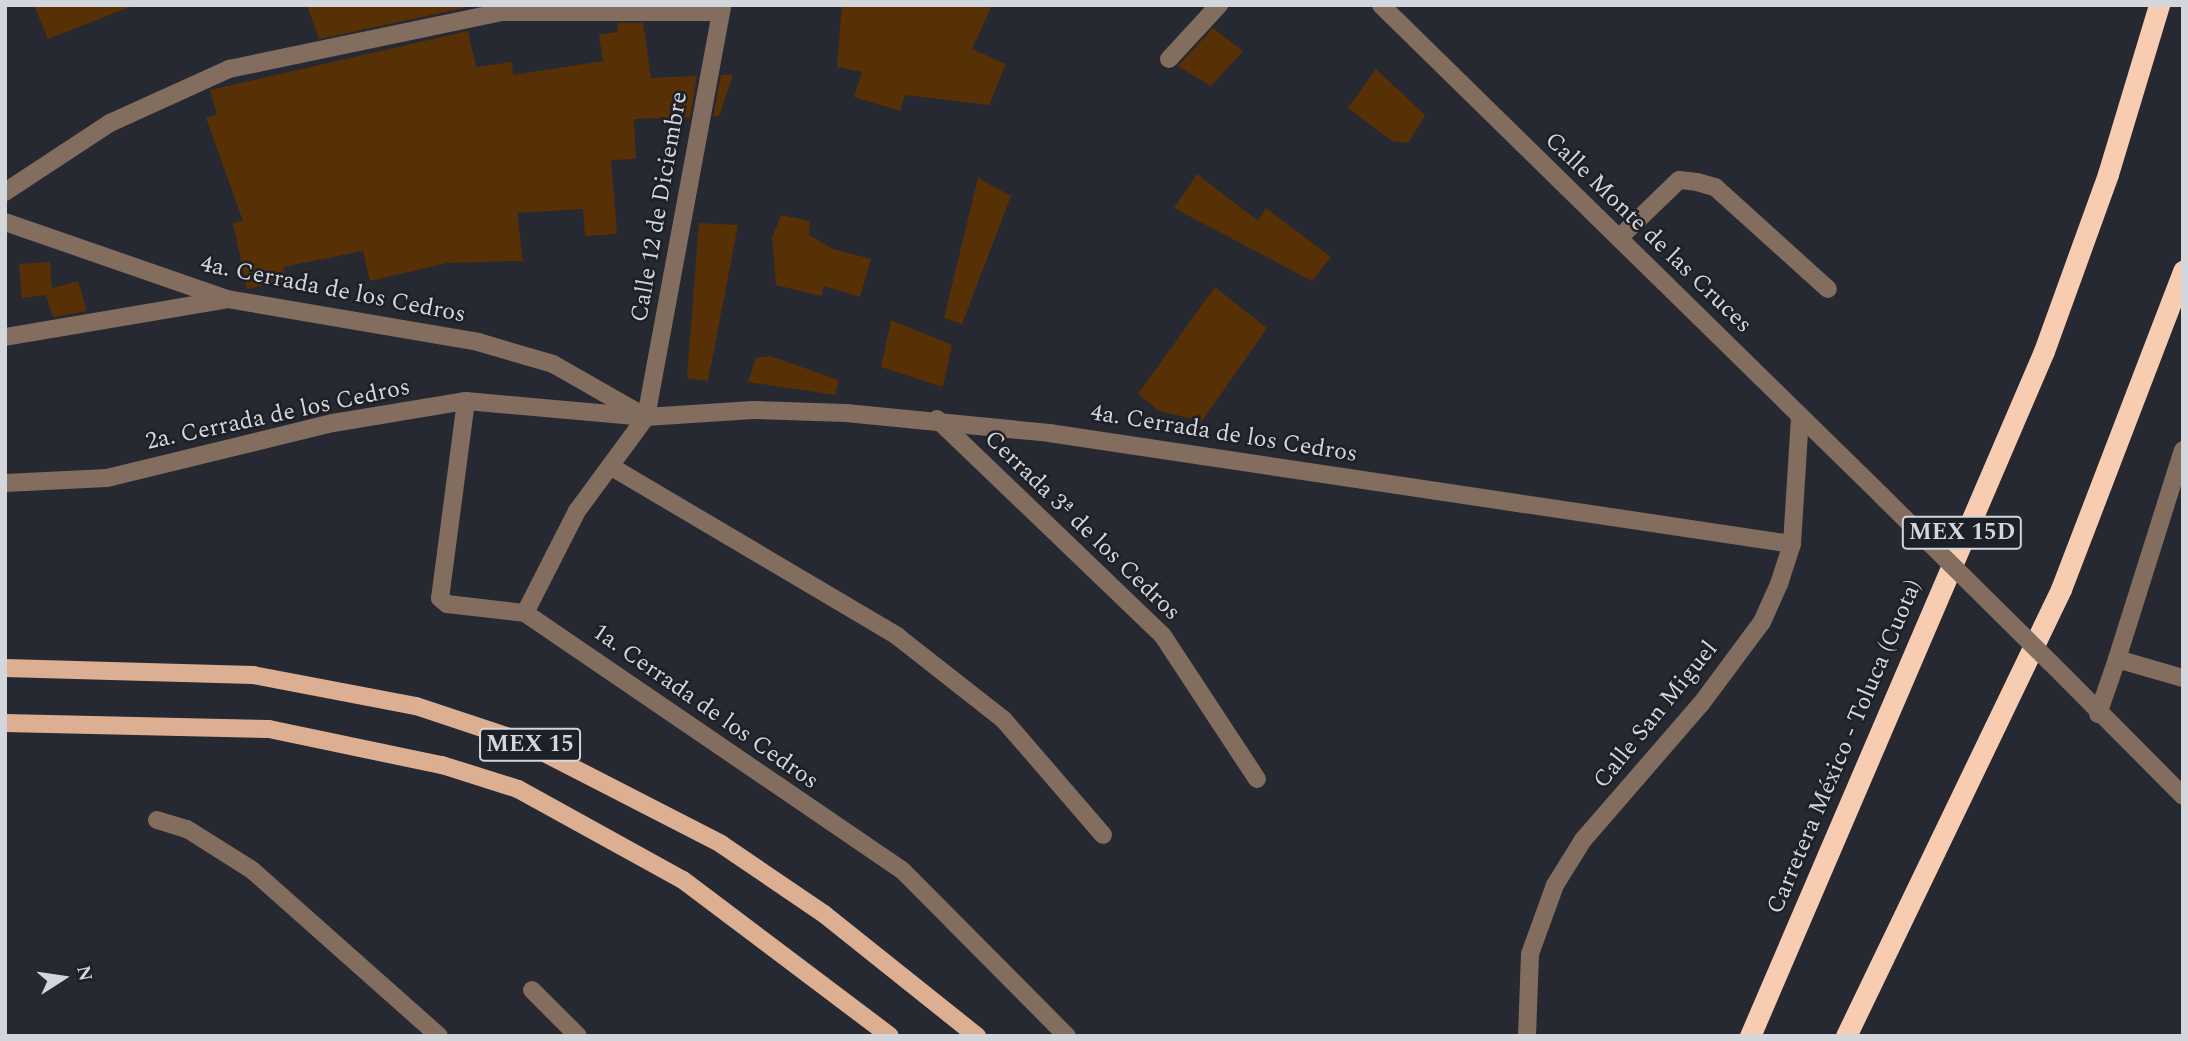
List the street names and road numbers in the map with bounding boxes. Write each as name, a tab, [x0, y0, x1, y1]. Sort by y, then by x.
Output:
street label: Calle 12 de Diciembre	[626, 90, 694, 324]
street label: Calle Monte de las Cruces	[1538, 126, 1758, 340]
street label: 4a. Cerrada de los Cedros	[198, 250, 468, 330]
street label: 2a. Cerrada de los Cedros	[143, 373, 413, 457]
street label: 4a. Cerrada de los Cedros	[1089, 399, 1359, 469]
street label: Cerrada 3ª de los Cedros	[978, 425, 1186, 627]
road number: MEX 15D	[1901, 513, 2023, 552]
street label: Carretera México - Toluca (Cuota)	[1761, 576, 1929, 918]
street label: 1a. Cerrada de los Cedros	[586, 618, 824, 796]
street label: Calle San Miguel	[1588, 635, 1724, 795]
road number: MEX 15	[477, 726, 582, 764]

